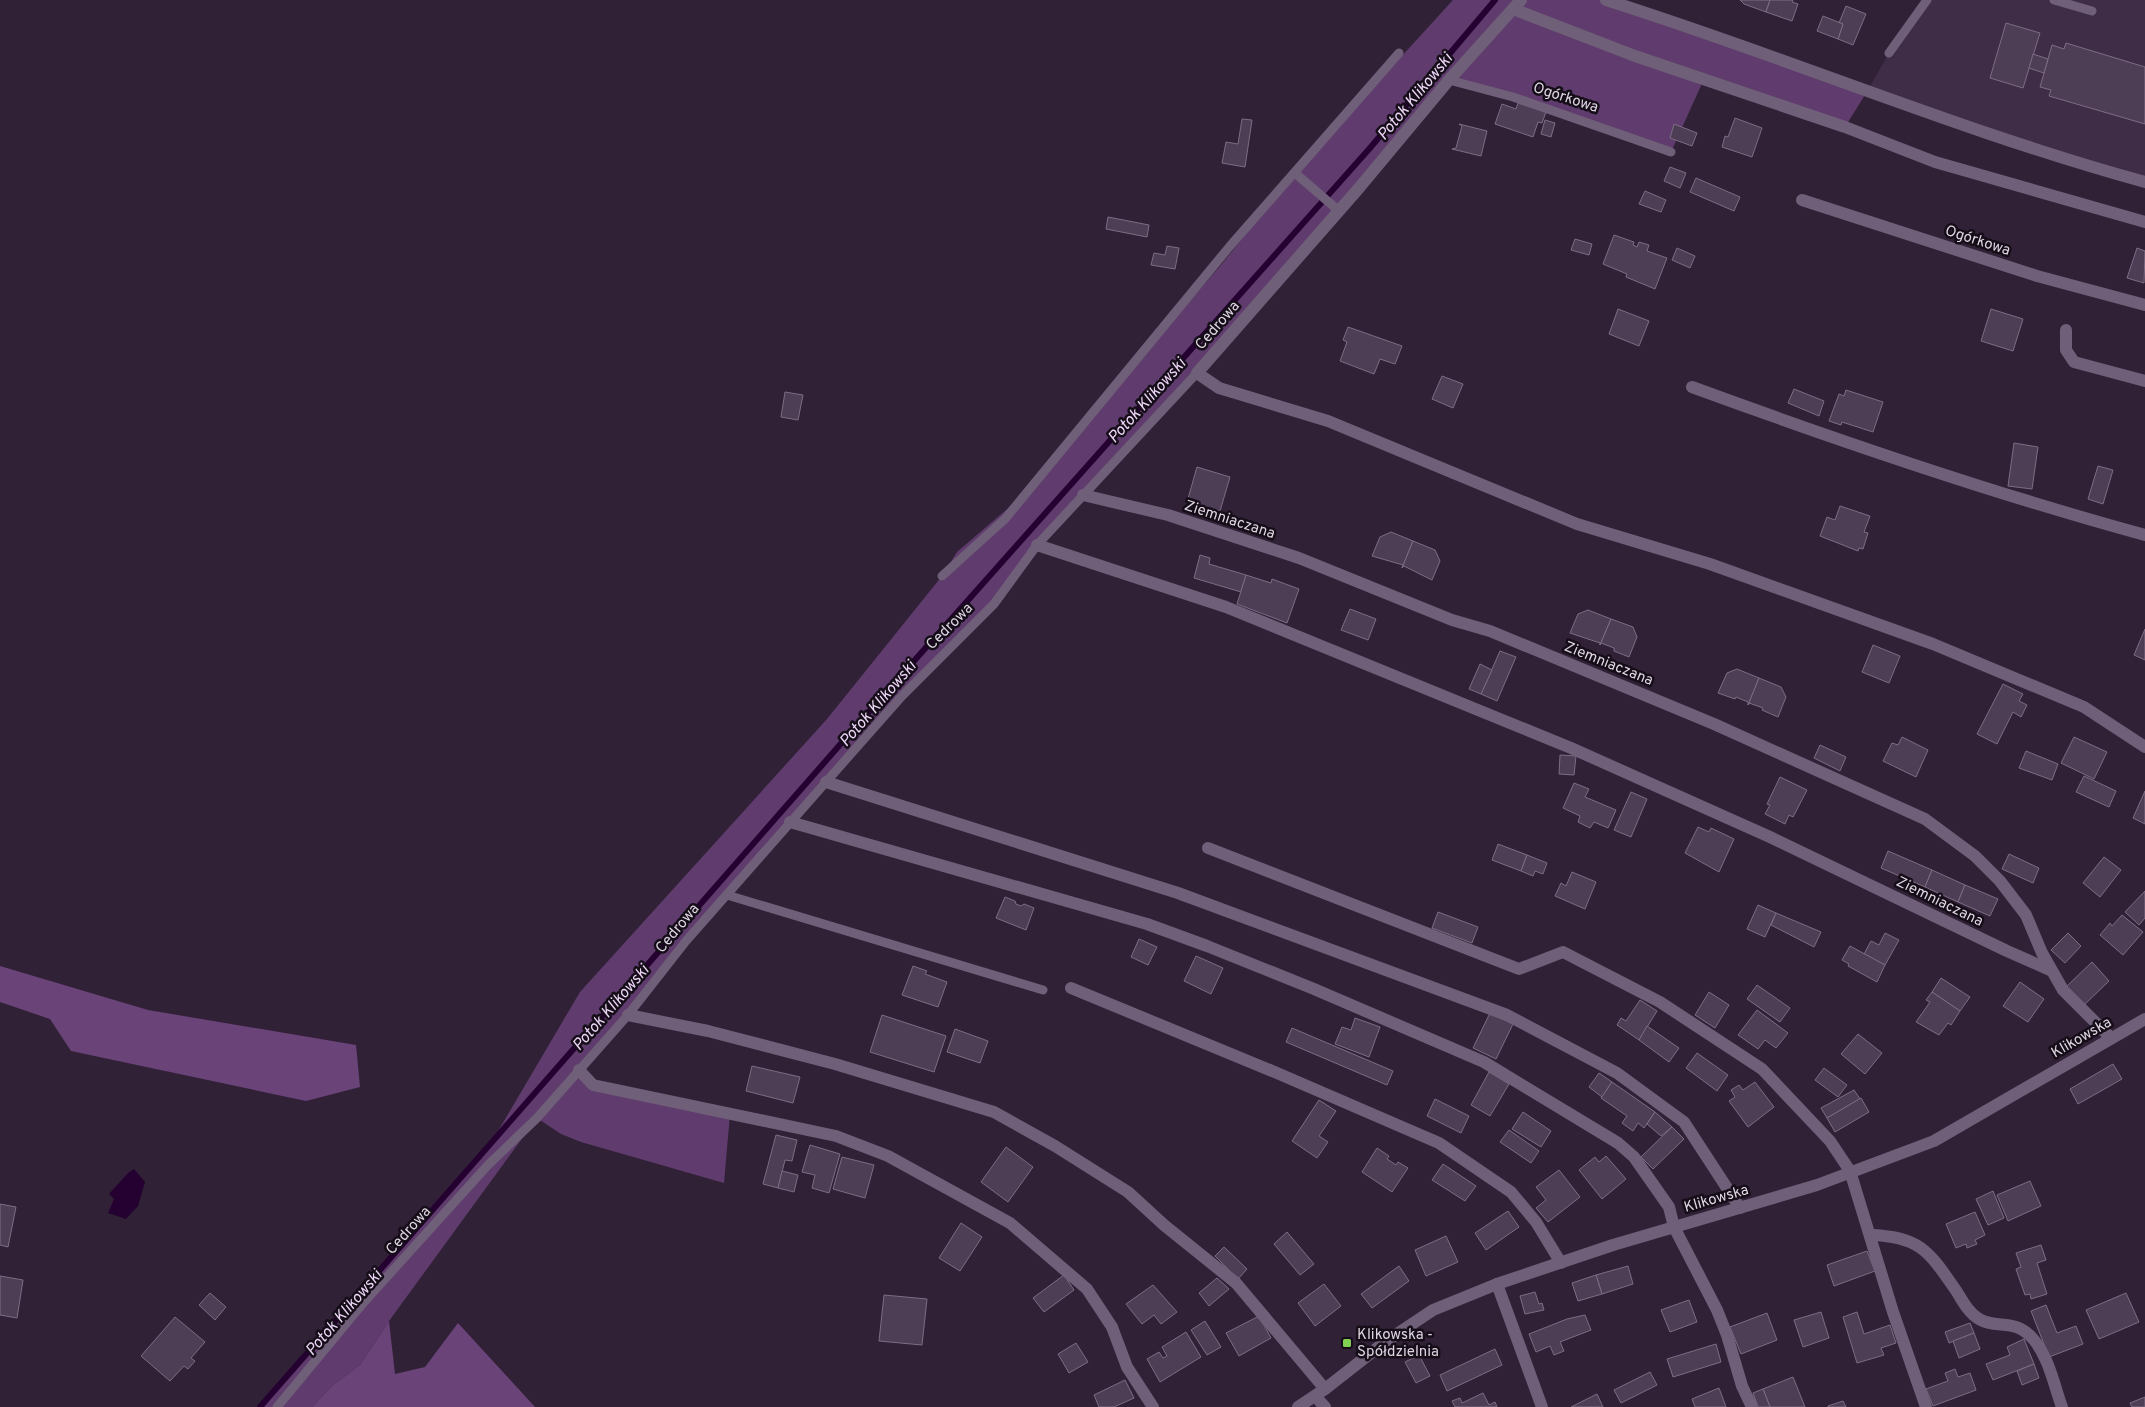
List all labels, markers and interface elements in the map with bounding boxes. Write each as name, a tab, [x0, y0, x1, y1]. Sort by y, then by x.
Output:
water label: Potok Klikowski	[1373, 49, 1458, 145]
street label: Ogórkowa	[1531, 79, 1601, 118]
street label: Ogórkowa	[1943, 222, 2013, 261]
street label: Cedrowa	[1192, 298, 1245, 354]
water label: Potok Klikowski	[1104, 354, 1191, 448]
street label: Ziemniaczana	[1182, 497, 1277, 544]
street label: Cedrowa	[923, 600, 978, 655]
street label: Ziemniaczana	[1561, 638, 1656, 691]
water label: Potok Klikowski	[836, 656, 922, 751]
street label: Ziemniaczana	[1893, 873, 1986, 932]
street label: Cedrowa	[652, 900, 704, 958]
water label: Potok Klikowski	[569, 960, 655, 1055]
street label: Klikowska	[2048, 1013, 2115, 1063]
street label: Klikowska	[1682, 1181, 1751, 1218]
street label: Cedrowa	[382, 1203, 436, 1259]
water label: Potok Klikowski	[302, 1265, 388, 1360]
place label: Klikowska - Spółdzielnia	[1357, 1326, 1439, 1362]
marker: Klikowska - Spółdzielnia	[1341, 1337, 1353, 1349]

